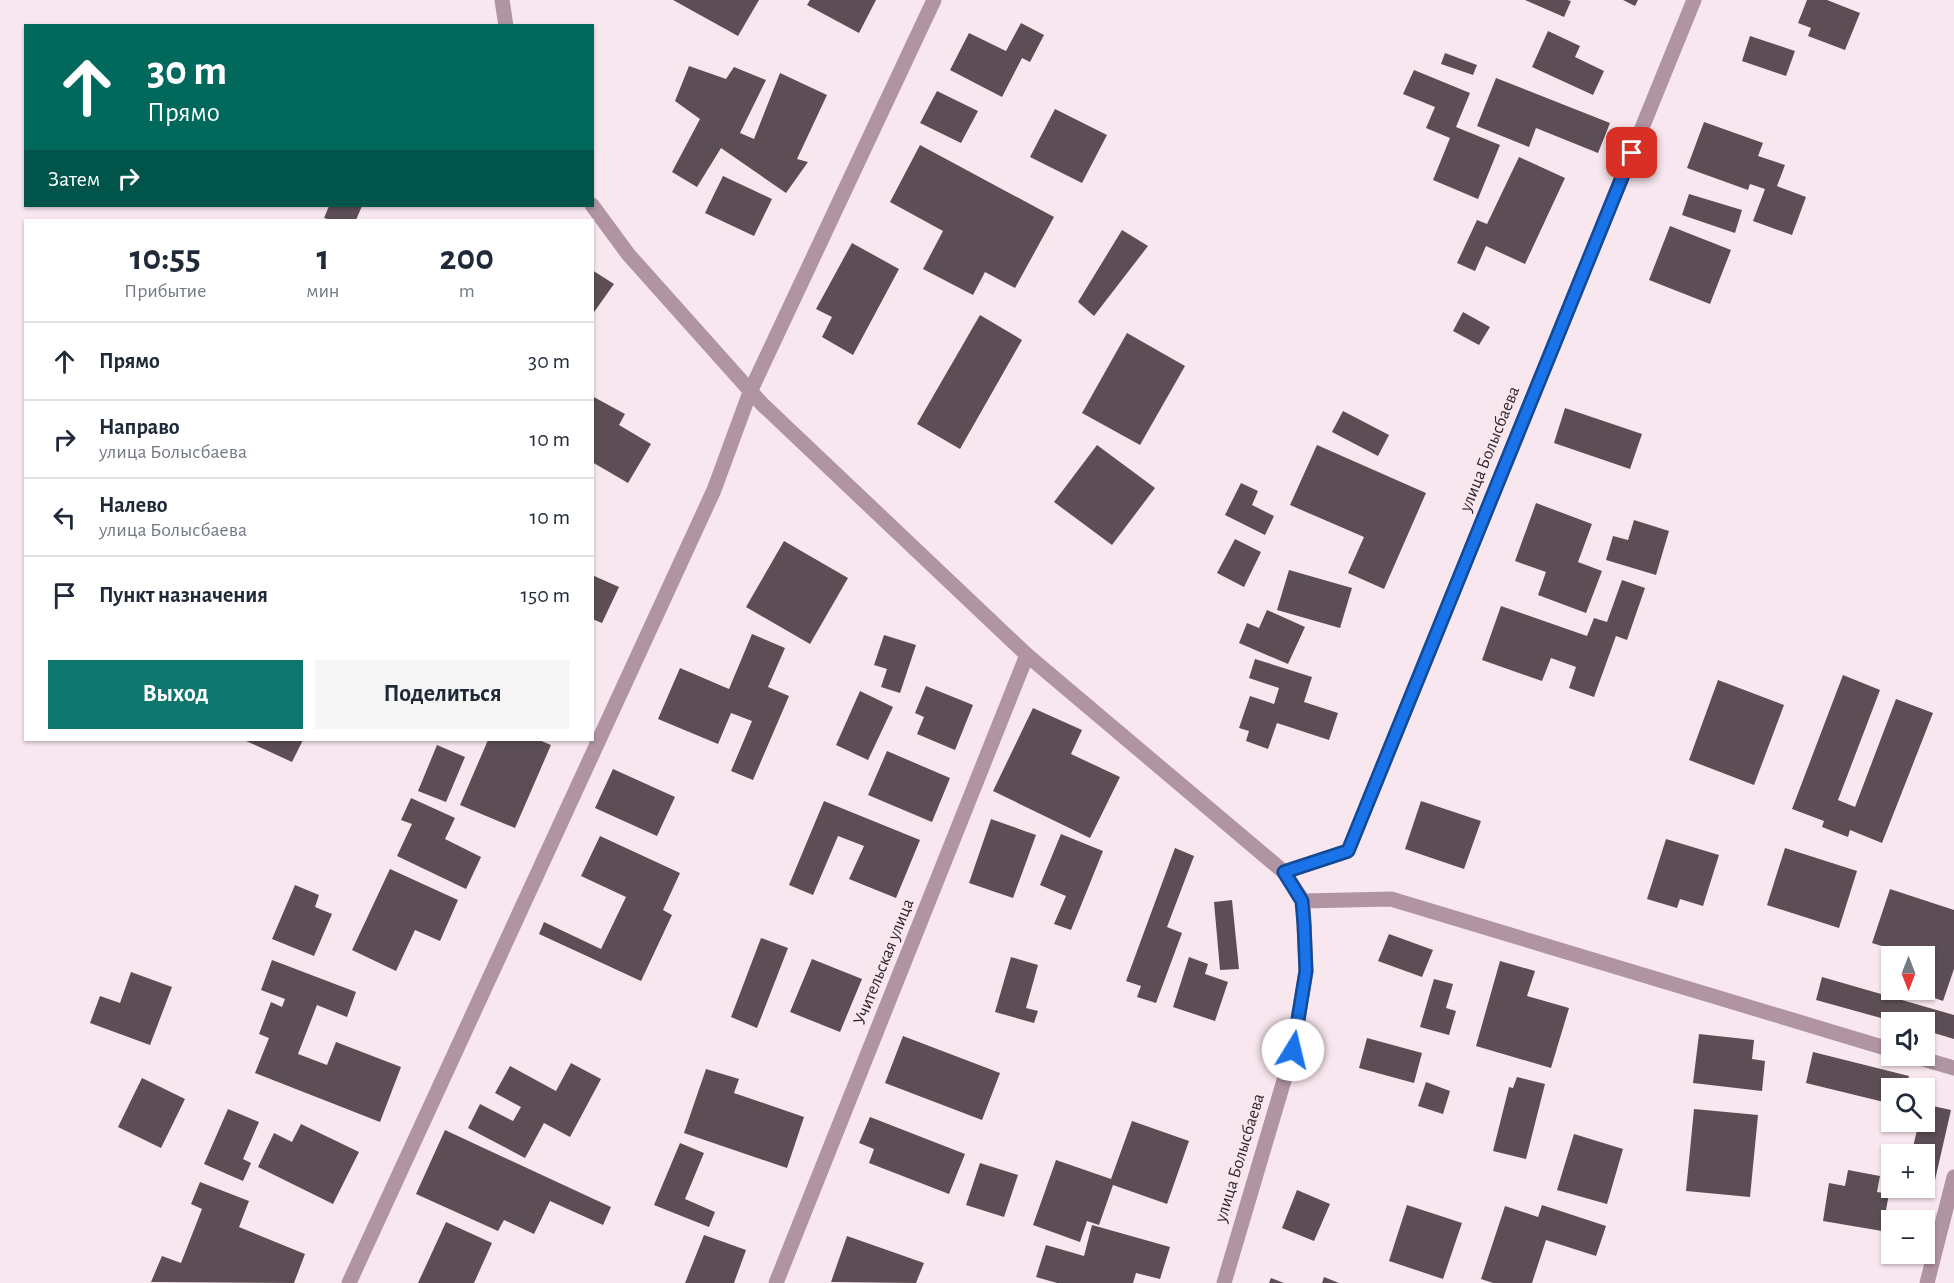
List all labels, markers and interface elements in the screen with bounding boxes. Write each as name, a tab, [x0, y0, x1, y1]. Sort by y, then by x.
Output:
icon: ahead	[48, 48, 126, 126]
text: 30 m	[147, 50, 227, 92]
text: Прямо	[147, 99, 220, 126]
pin	[1606, 127, 1657, 178]
icon: arrive	[1615, 136, 1648, 169]
icon: right	[112, 162, 145, 195]
text: Затем	[48, 168, 100, 190]
text: 10:55	[130, 240, 201, 276]
text: 1	[316, 240, 329, 276]
text: 200	[440, 240, 494, 276]
text: Прибытие	[124, 281, 206, 301]
text: мин	[306, 281, 340, 301]
text: m	[459, 281, 475, 301]
icon: ahead	[48, 345, 81, 378]
text: Прямо	[99, 350, 160, 372]
text: 30 m	[528, 350, 570, 372]
street label: улица Болысбаева	[1455, 383, 1523, 515]
text: Направо	[99, 416, 180, 438]
icon: right	[48, 423, 81, 456]
text: 10 m	[530, 428, 570, 450]
text: улица Болысбаева	[99, 442, 247, 462]
text: Налево	[99, 494, 168, 516]
icon: left	[48, 501, 81, 534]
text: 10 m	[530, 506, 570, 528]
text: улица Болысбаева	[99, 520, 247, 540]
icon: arrive	[48, 579, 81, 612]
text: Пункт назначения	[99, 584, 268, 606]
text: 150 m	[520, 584, 570, 606]
button: Выход	[48, 660, 303, 729]
button: Поделиться	[315, 660, 570, 729]
street label: Учительская улица	[850, 896, 918, 1028]
north arrow	[1881, 946, 1935, 1000]
map controls	[1881, 946, 1935, 1264]
button: sound	[1881, 1012, 1935, 1066]
position arrow	[1261, 1018, 1325, 1082]
button: search	[1881, 1078, 1935, 1132]
street label: улица Болысбаева	[1211, 1091, 1268, 1225]
button: +	[1881, 1144, 1935, 1198]
button: −	[1881, 1210, 1935, 1264]

